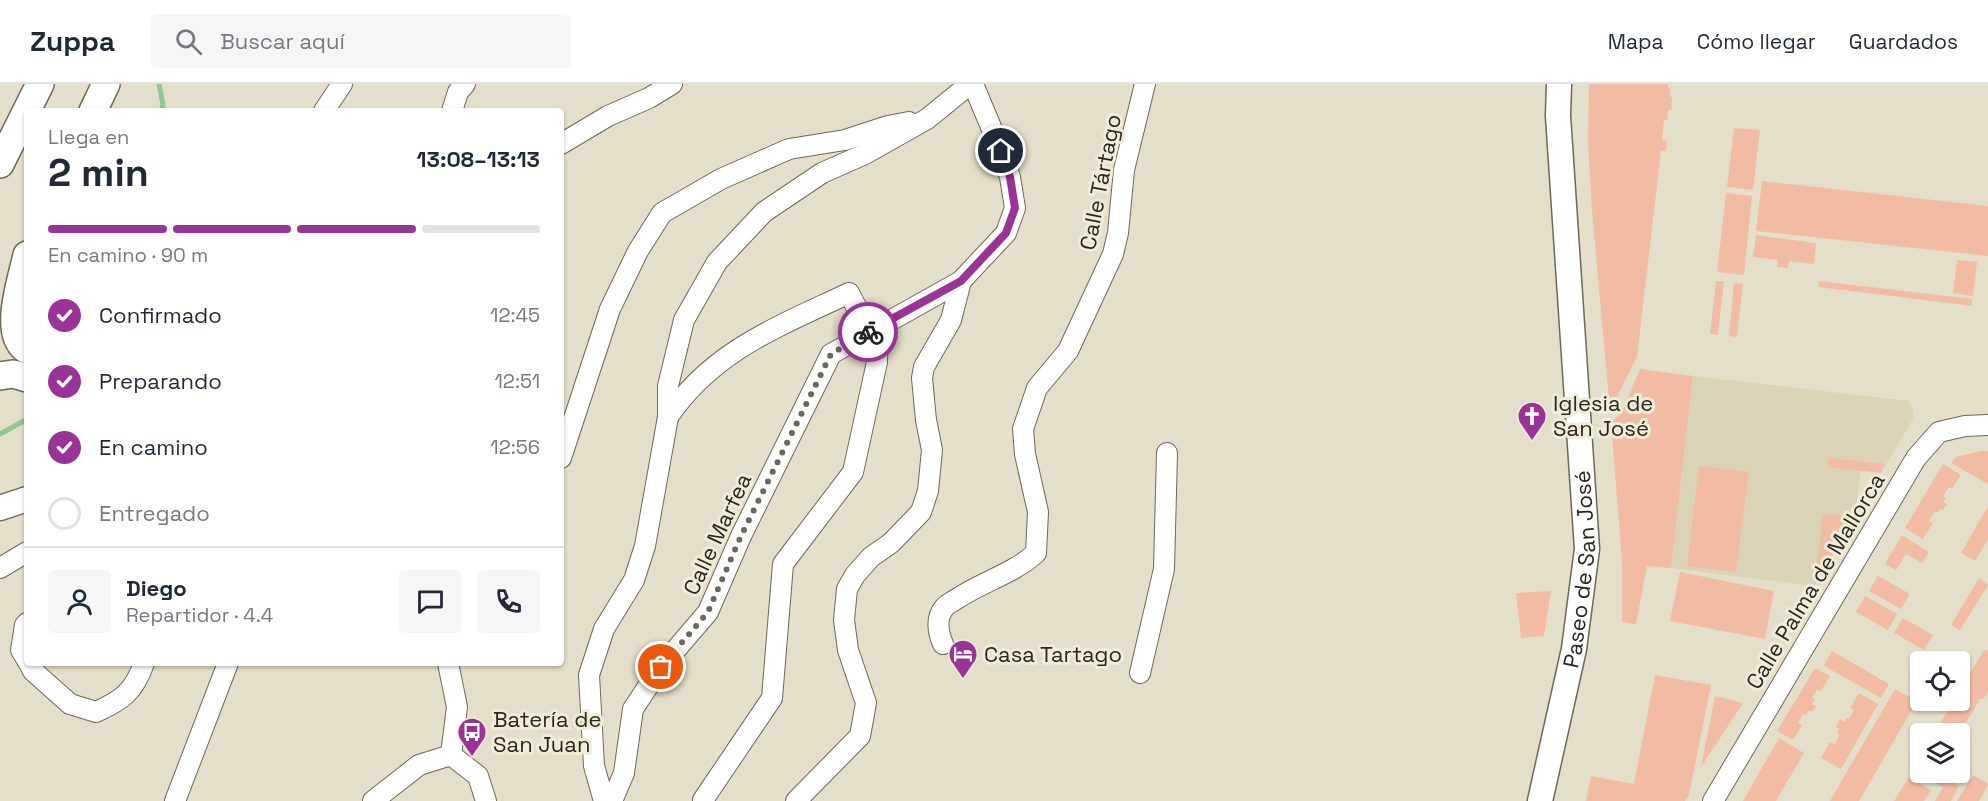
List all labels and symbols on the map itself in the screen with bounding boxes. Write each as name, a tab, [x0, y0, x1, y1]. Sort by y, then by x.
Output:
street label: Calle Tártago	[1073, 112, 1127, 252]
pin	[975, 125, 1026, 176]
courier	[838, 302, 898, 362]
place label: Iglesia de San José	[1553, 389, 1653, 442]
church icon: Iglesia de San José	[1516, 400, 1548, 442]
street label: Calle Marfea	[677, 468, 758, 599]
street label: Calle Palma de Mallorca	[1739, 468, 1891, 694]
street label: Paseo de San José	[1556, 470, 1601, 671]
hotel icon: Casa Tartago	[947, 638, 979, 680]
place label: Casa Tartago	[984, 640, 1122, 668]
pin	[635, 641, 686, 692]
place label: Batería de San Juan	[493, 705, 601, 758]
bus stop icon: Batería de San Juan	[456, 716, 488, 758]

